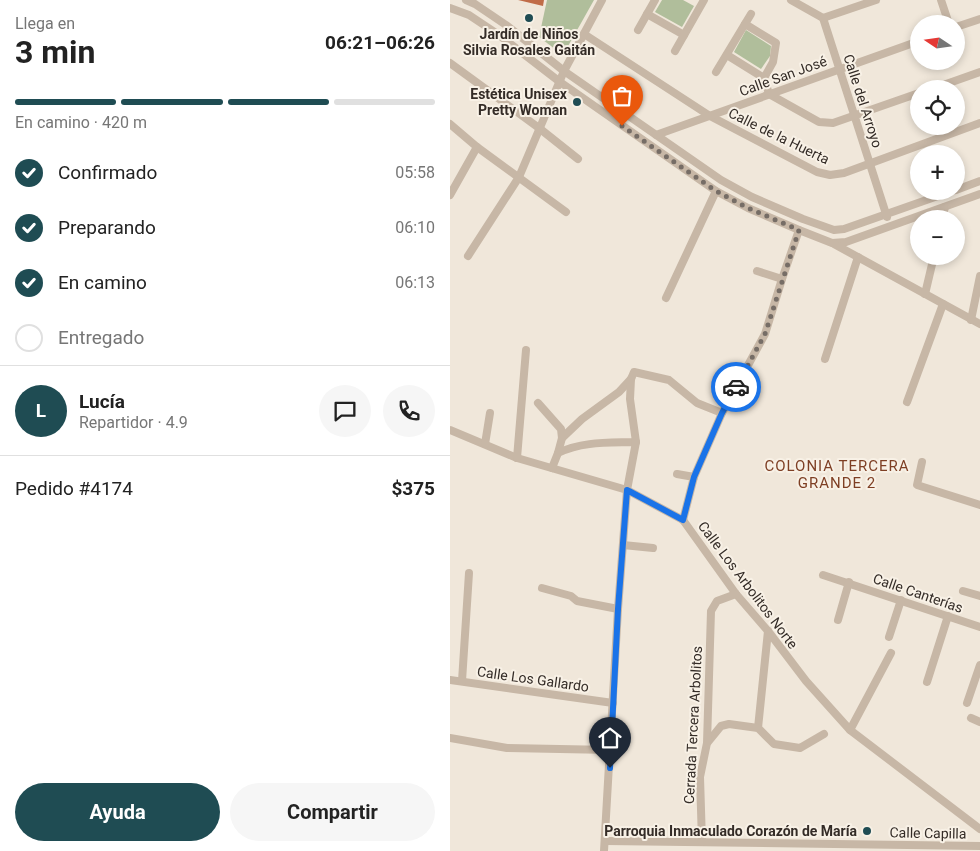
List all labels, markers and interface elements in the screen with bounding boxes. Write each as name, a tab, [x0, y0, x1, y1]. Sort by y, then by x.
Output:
marker: Jardín de Niños Silvia Rosales Gaitán	[523, 12, 535, 24]
text: Llega en	[15, 14, 75, 33]
north arrow	[910, 15, 965, 70]
map controls	[910, 15, 965, 265]
place label: Jardín de Niños Silvia Rosales Gaitán	[463, 26, 595, 58]
text: 06:21–06:26	[325, 31, 435, 54]
text: 3 min	[15, 33, 95, 71]
street label: Calle del Arroyo	[840, 52, 886, 150]
street label: Calle San José	[737, 53, 829, 99]
pin	[601, 75, 643, 126]
button: locate	[910, 80, 965, 135]
icon: bag	[608, 82, 636, 110]
place label: Estética Unisex Pretty Woman	[470, 86, 568, 118]
marker: Estética Unisex Pretty Woman	[571, 96, 583, 108]
street label: Calle de la Huerta	[726, 105, 832, 167]
text: En camino · 420 m	[15, 113, 147, 132]
button: +	[910, 145, 965, 200]
icon: check	[15, 159, 43, 187]
text: Confirmado	[58, 161, 157, 184]
text: 05:58	[395, 163, 435, 182]
button: −	[910, 210, 965, 265]
icon: check	[15, 214, 43, 242]
text: Preparando	[58, 216, 156, 239]
text: 06:10	[395, 218, 435, 237]
icon: check	[15, 269, 43, 297]
text: En camino	[58, 271, 147, 294]
text: 06:13	[395, 273, 435, 292]
text: Entregado	[58, 326, 144, 349]
courier	[711, 362, 761, 412]
icon: car	[722, 373, 750, 401]
button: chat	[319, 385, 371, 437]
button: phone	[383, 385, 435, 437]
text: Lucía	[79, 390, 125, 413]
text: L	[36, 399, 46, 422]
text: Repartidor · 4.9	[79, 413, 188, 432]
district label: COLONIA TERCERA GRANDE 2	[764, 457, 910, 492]
text: Pedido #4174	[15, 477, 133, 500]
text: $375	[391, 477, 435, 500]
street label: Calle Los Arbolitos Norte	[695, 518, 801, 652]
street label: Calle Canterías	[871, 570, 965, 616]
street label: Cerrada Tercera Arbolitos	[681, 646, 705, 804]
street label: Calle Los Gallardo	[476, 663, 590, 695]
pin	[589, 717, 631, 768]
icon: home	[596, 724, 624, 752]
button: Ayuda	[15, 783, 220, 841]
button: Compartir	[230, 783, 435, 841]
place label: Parroquia Inmaculado Corazón de María	[604, 823, 858, 839]
street label: Calle Capilla	[889, 824, 967, 842]
marker: Parroquia Inmaculado Corazón de María	[861, 825, 873, 837]

